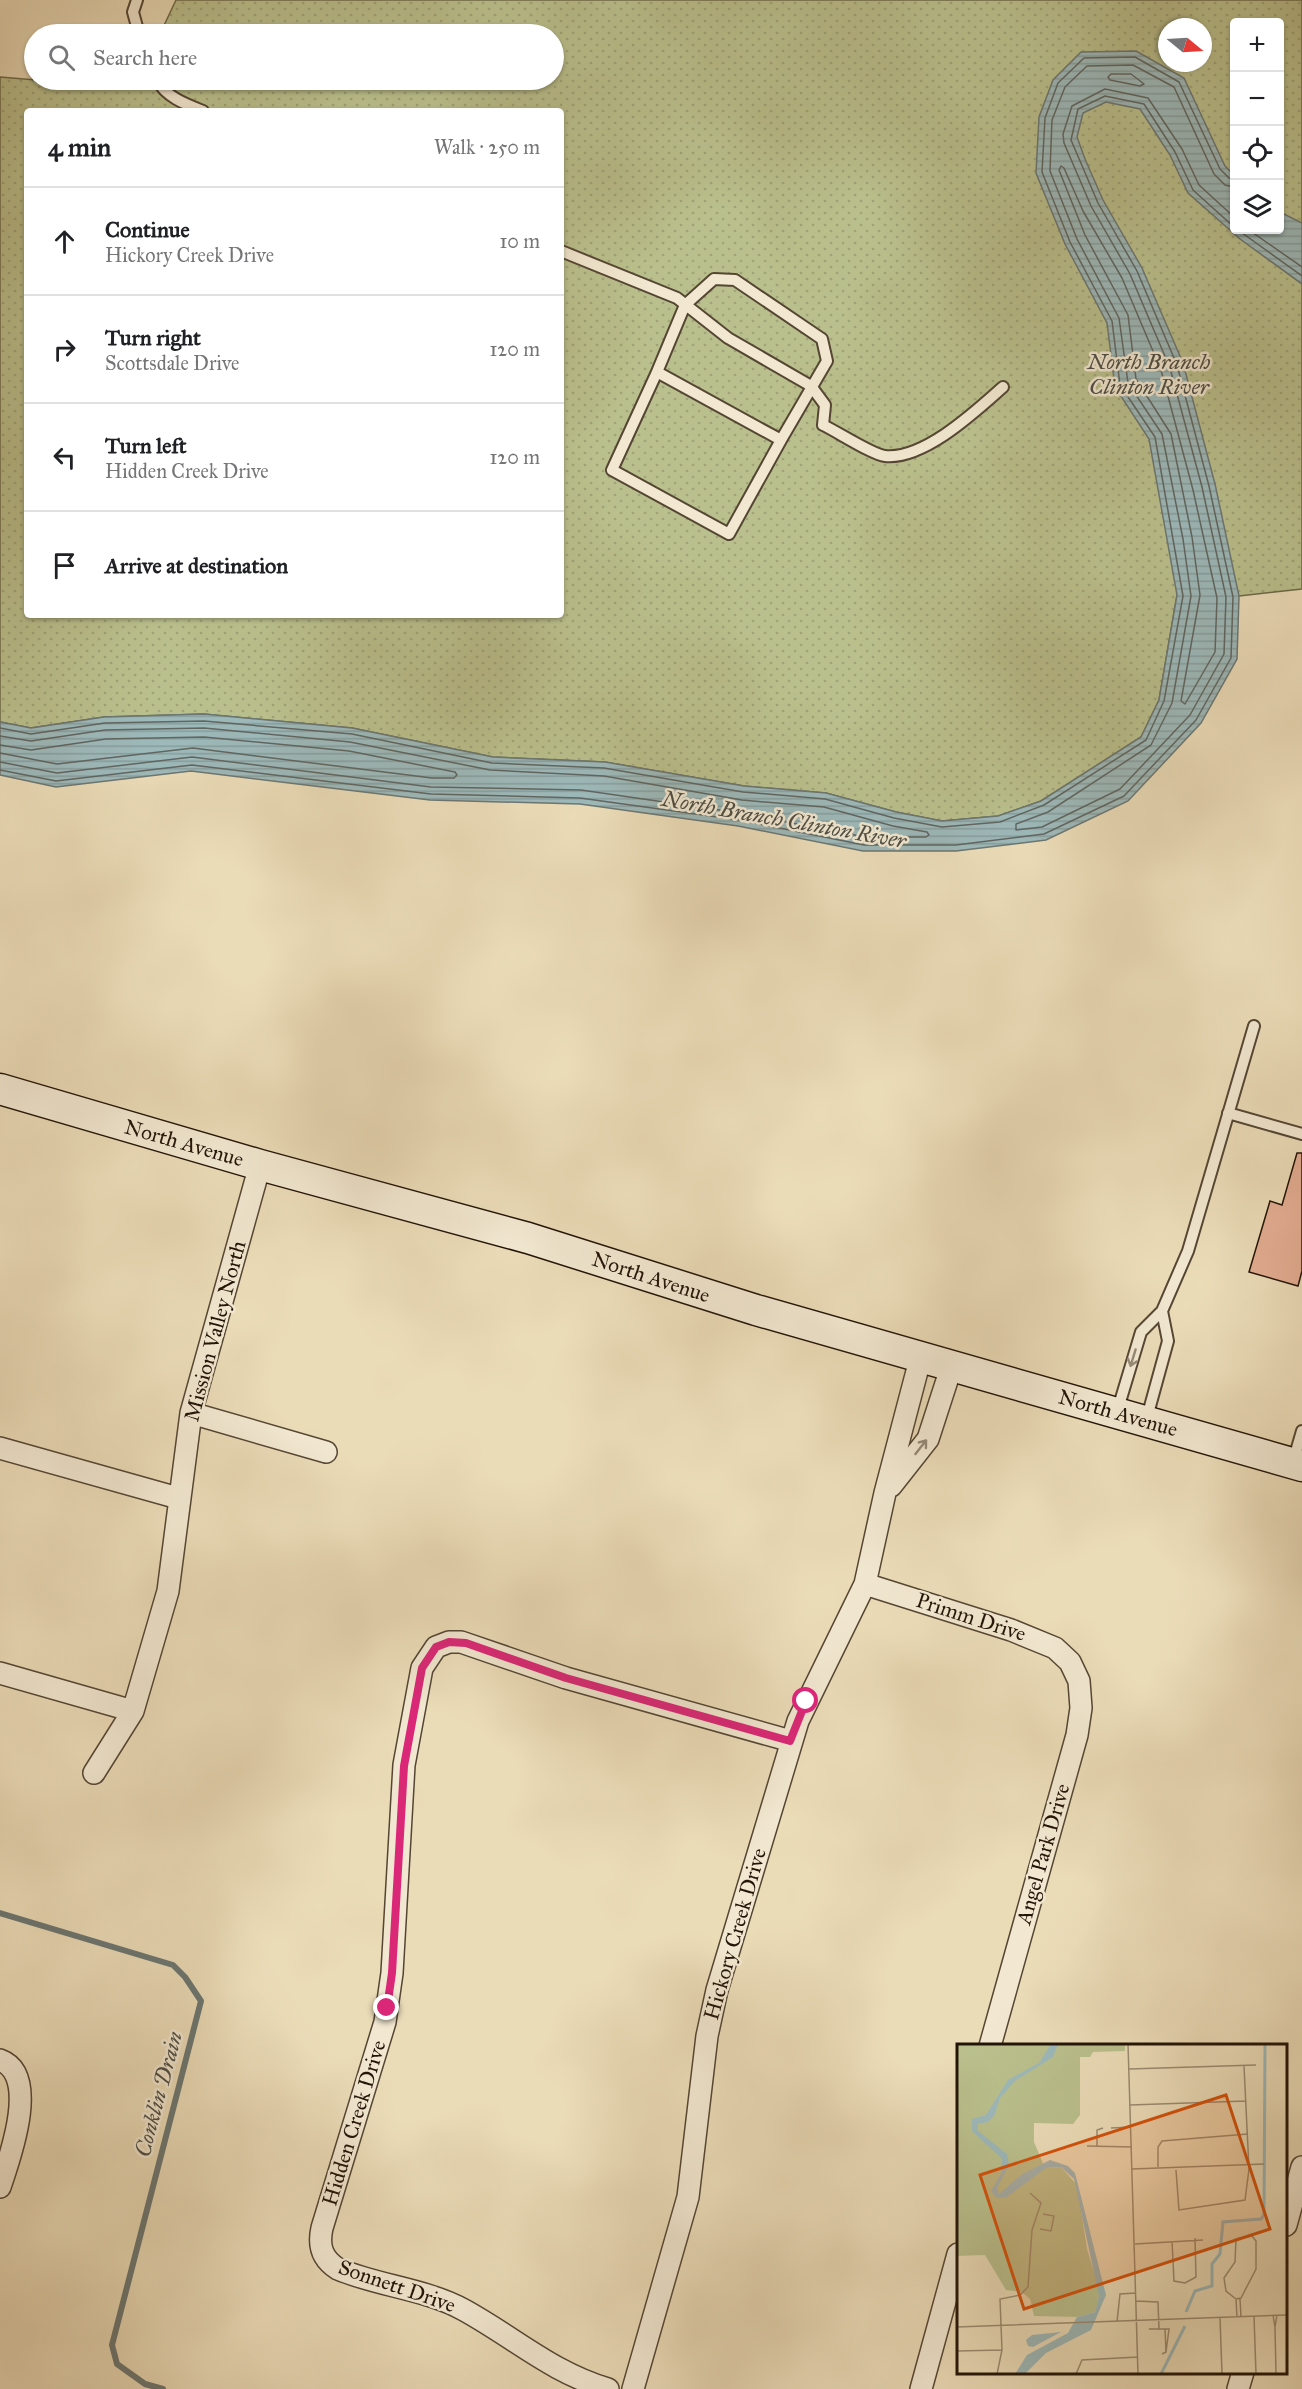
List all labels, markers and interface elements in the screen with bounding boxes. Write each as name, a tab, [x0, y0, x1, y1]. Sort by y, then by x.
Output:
north arrow	[1158, 18, 1212, 72]
map controls	[1230, 18, 1284, 234]
button: +	[1230, 18, 1284, 72]
search box	[24, 24, 564, 90]
icon: search	[45, 41, 78, 74]
text: Search here	[93, 44, 197, 71]
button: −	[1230, 72, 1284, 126]
button: locate	[1230, 126, 1284, 180]
text: 4 min	[48, 131, 111, 163]
text: Walk · 250 m	[434, 135, 540, 159]
button: layers	[1230, 180, 1284, 234]
text: Continue	[105, 216, 190, 243]
icon: ahead	[48, 225, 81, 258]
text: 10 m	[499, 229, 540, 253]
text: Hickory Creek Drive	[105, 243, 274, 267]
text: Turn right	[105, 324, 201, 351]
icon: right	[48, 333, 81, 366]
text: 120 m	[489, 337, 540, 361]
water label: North Branch Clinton River	[1086, 348, 1211, 400]
text: Scottsdale Drive	[105, 351, 239, 375]
text: Turn left	[105, 432, 187, 459]
icon: left	[48, 441, 81, 474]
text: 120 m	[489, 445, 540, 469]
text: Hidden Creek Drive	[105, 459, 269, 483]
icon: arrive	[48, 549, 81, 582]
text: Arrive at destination	[105, 552, 288, 579]
water label: North Branch Clinton River	[658, 784, 910, 855]
street label: North Avenue	[121, 1114, 247, 1172]
street label: Mission Valley North	[178, 1237, 252, 1424]
street label: North Avenue	[589, 1246, 714, 1308]
one-way arrow	[1127, 1348, 1138, 1367]
street label: North Avenue	[1055, 1384, 1181, 1442]
one-way arrow	[915, 1440, 928, 1456]
street label: Primm Drive	[913, 1587, 1029, 1647]
route start	[792, 1687, 818, 1713]
street label: Angel Park Drive	[1010, 1780, 1076, 1928]
street label: Hickory Creek Drive	[698, 1845, 772, 2023]
route end	[373, 1994, 399, 2020]
water label: Conklin Drain	[129, 2028, 188, 2160]
street label: Hidden Creek Drive	[316, 2037, 392, 2209]
inset map	[957, 2044, 1287, 2374]
street label: Sonnett Drive	[335, 2254, 459, 2318]

